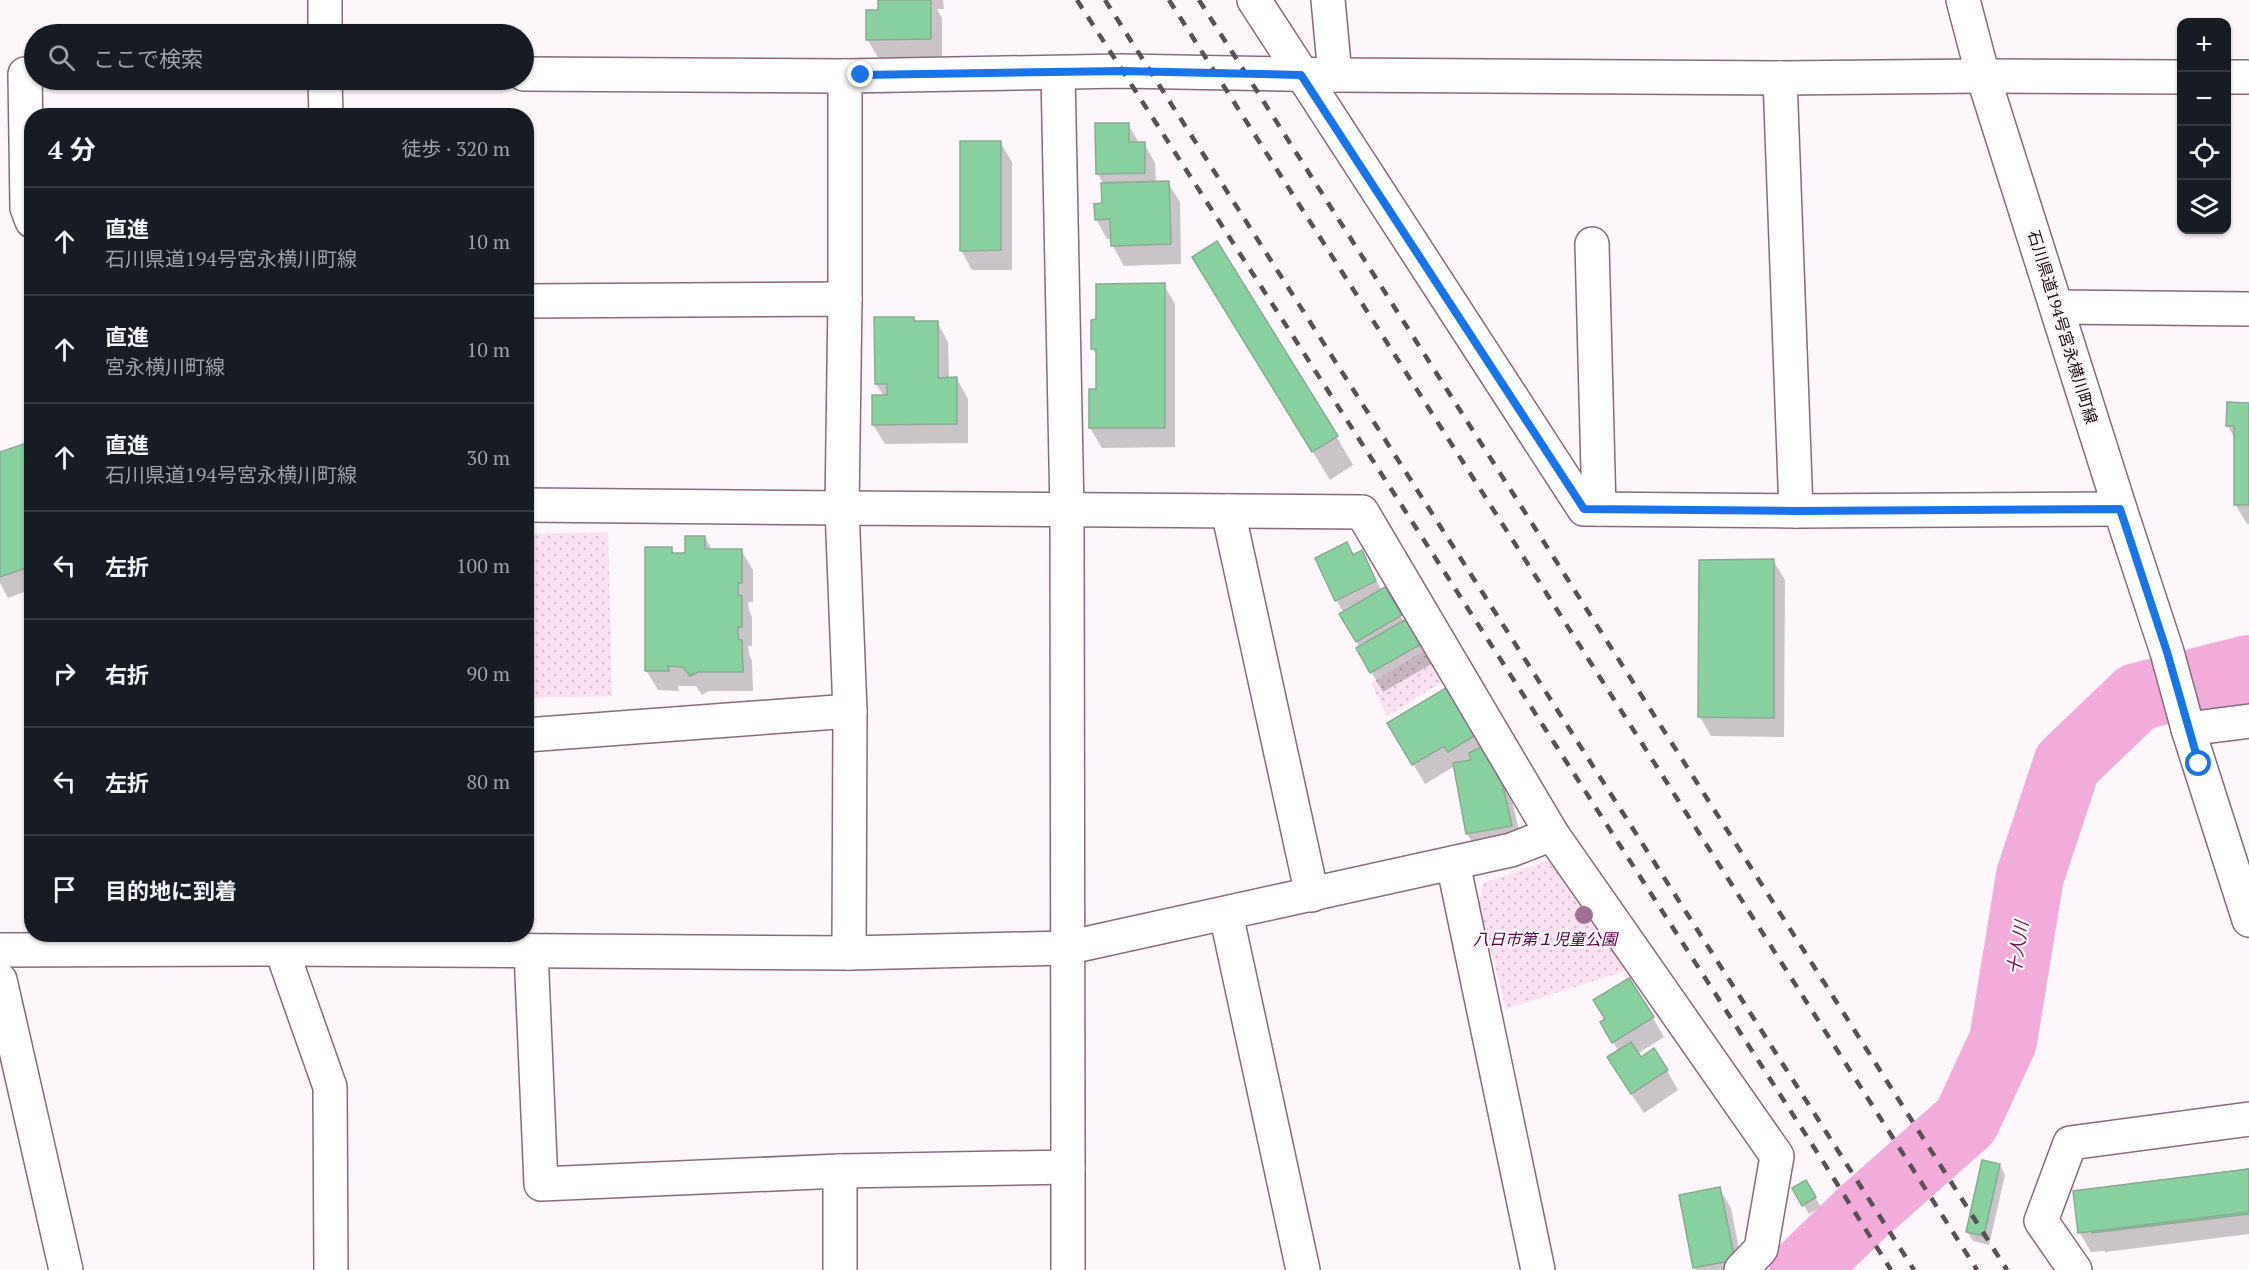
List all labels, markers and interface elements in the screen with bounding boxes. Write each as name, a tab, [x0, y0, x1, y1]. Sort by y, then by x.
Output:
map controls	[2177, 18, 2231, 234]
button: +	[2177, 18, 2231, 72]
search box	[24, 24, 534, 90]
icon: search	[45, 41, 78, 74]
text: ここで検索	[93, 44, 203, 73]
route end	[847, 61, 873, 87]
button: −	[2177, 72, 2231, 126]
button: locate	[2177, 126, 2231, 180]
text: 4 分	[48, 132, 96, 166]
text: 徒歩 · 320 m	[401, 135, 510, 162]
button: layers	[2177, 180, 2231, 234]
text: 直進	[105, 214, 149, 243]
icon: ahead	[48, 225, 81, 258]
street label: 石川県道194号宮永横川町線	[2023, 227, 2103, 427]
text: 10 m	[467, 228, 510, 255]
text: 石川県道194号宮永横川町線	[105, 245, 357, 272]
text: 直進	[105, 322, 149, 351]
icon: ahead	[48, 333, 81, 366]
text: 10 m	[467, 336, 510, 363]
text: 宮永横川町線	[105, 353, 225, 380]
text: 直進	[105, 430, 149, 459]
icon: ahead	[48, 441, 81, 474]
text: 30 m	[467, 444, 510, 471]
text: 石川県道194号宮永横川町線	[105, 461, 357, 488]
icon: left	[48, 549, 81, 582]
text: 左折	[105, 552, 149, 581]
text: 100 m	[456, 552, 510, 579]
icon: right	[48, 657, 81, 690]
text: 右折	[105, 660, 149, 689]
text: 90 m	[467, 660, 510, 687]
route start	[2185, 750, 2211, 776]
icon: left	[48, 765, 81, 798]
text: 左折	[105, 768, 149, 797]
text: 80 m	[467, 768, 510, 795]
icon: arrive	[48, 873, 81, 906]
text: 目的地に到着	[105, 876, 237, 905]
water label: 十人川	[2001, 917, 2033, 976]
park label: 八日市第１児童公園	[1473, 928, 1619, 950]

